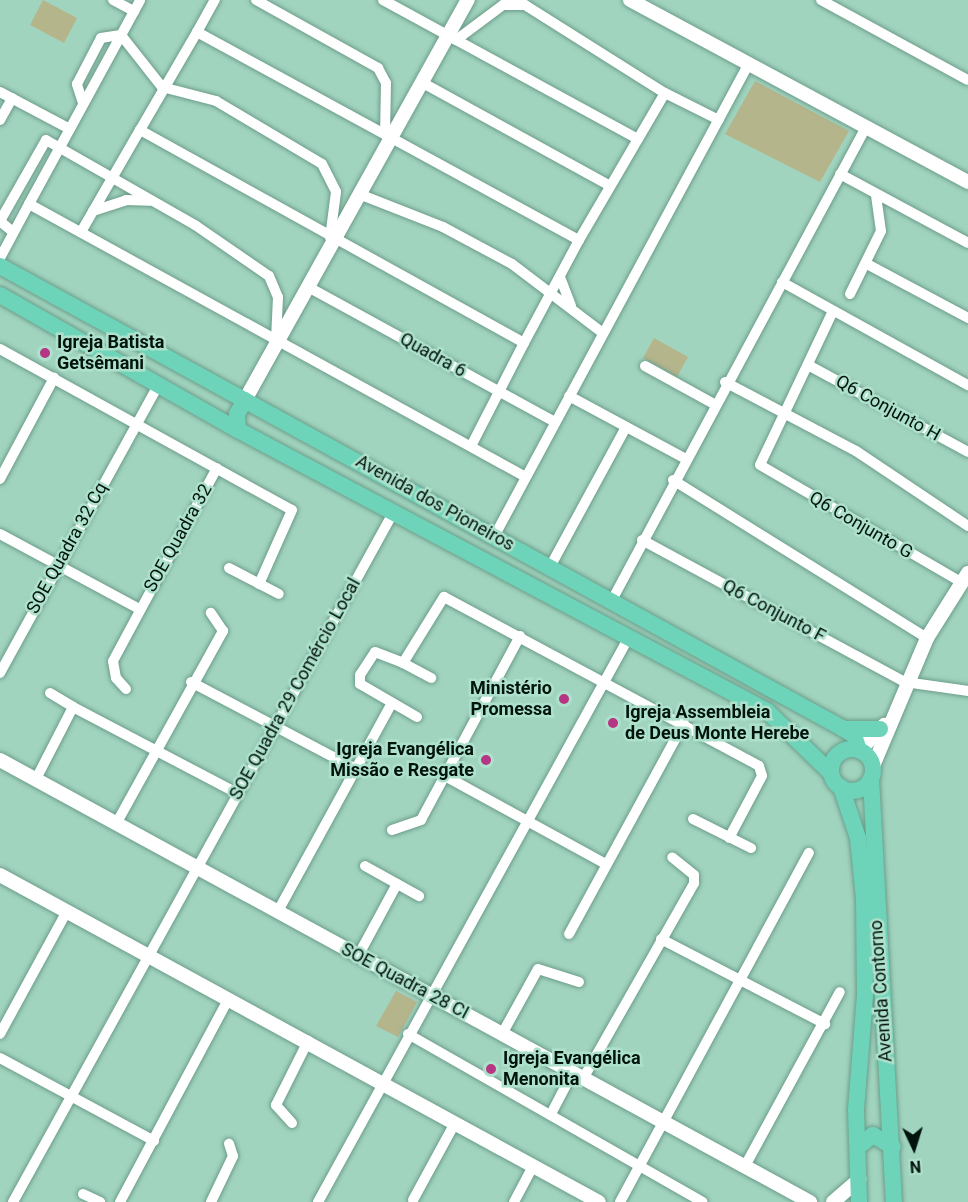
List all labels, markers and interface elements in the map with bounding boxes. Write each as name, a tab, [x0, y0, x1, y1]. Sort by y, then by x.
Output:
street label: Quadra 6	[396, 328, 470, 382]
place label: Igreja Batista Getsêmani	[57, 332, 164, 374]
marker: Igreja Batista Getsêmani	[38, 346, 52, 360]
street label: Q6 Conjunto H	[832, 370, 944, 446]
street label: Avenida dos Pioneiros	[352, 450, 518, 556]
street label: SOE Quadra 32 Cq	[22, 479, 112, 617]
street label: SOE Quadra 32	[139, 480, 217, 596]
street label: Q6 Conjunto G	[805, 487, 917, 563]
street label: SOE Quadra 29 Comércio Local	[225, 574, 365, 804]
street label: Q6 Conjunto F	[719, 575, 829, 647]
place label: Ministério Promessa	[470, 678, 552, 720]
marker: Ministério Promessa	[557, 692, 571, 706]
place label: Igreja Assembleia de Deus Monte Herebe	[625, 702, 809, 744]
marker: Igreja Assembleia de Deus Monte Herebe	[606, 716, 620, 730]
place label: Igreja Evangélica Missão e Resgate	[330, 739, 474, 782]
marker: Igreja Evangélica Missão e Resgate	[479, 753, 493, 767]
street label: Avenida Contorno	[865, 919, 897, 1063]
street label: SOE Quadra 28 CI	[338, 938, 472, 1024]
place label: Igreja Evangélica Menonita	[503, 1048, 641, 1090]
marker: Igreja Evangélica Menonita	[484, 1062, 498, 1076]
north arrow	[884, 1118, 944, 1178]
text: N	[909, 1157, 922, 1176]

